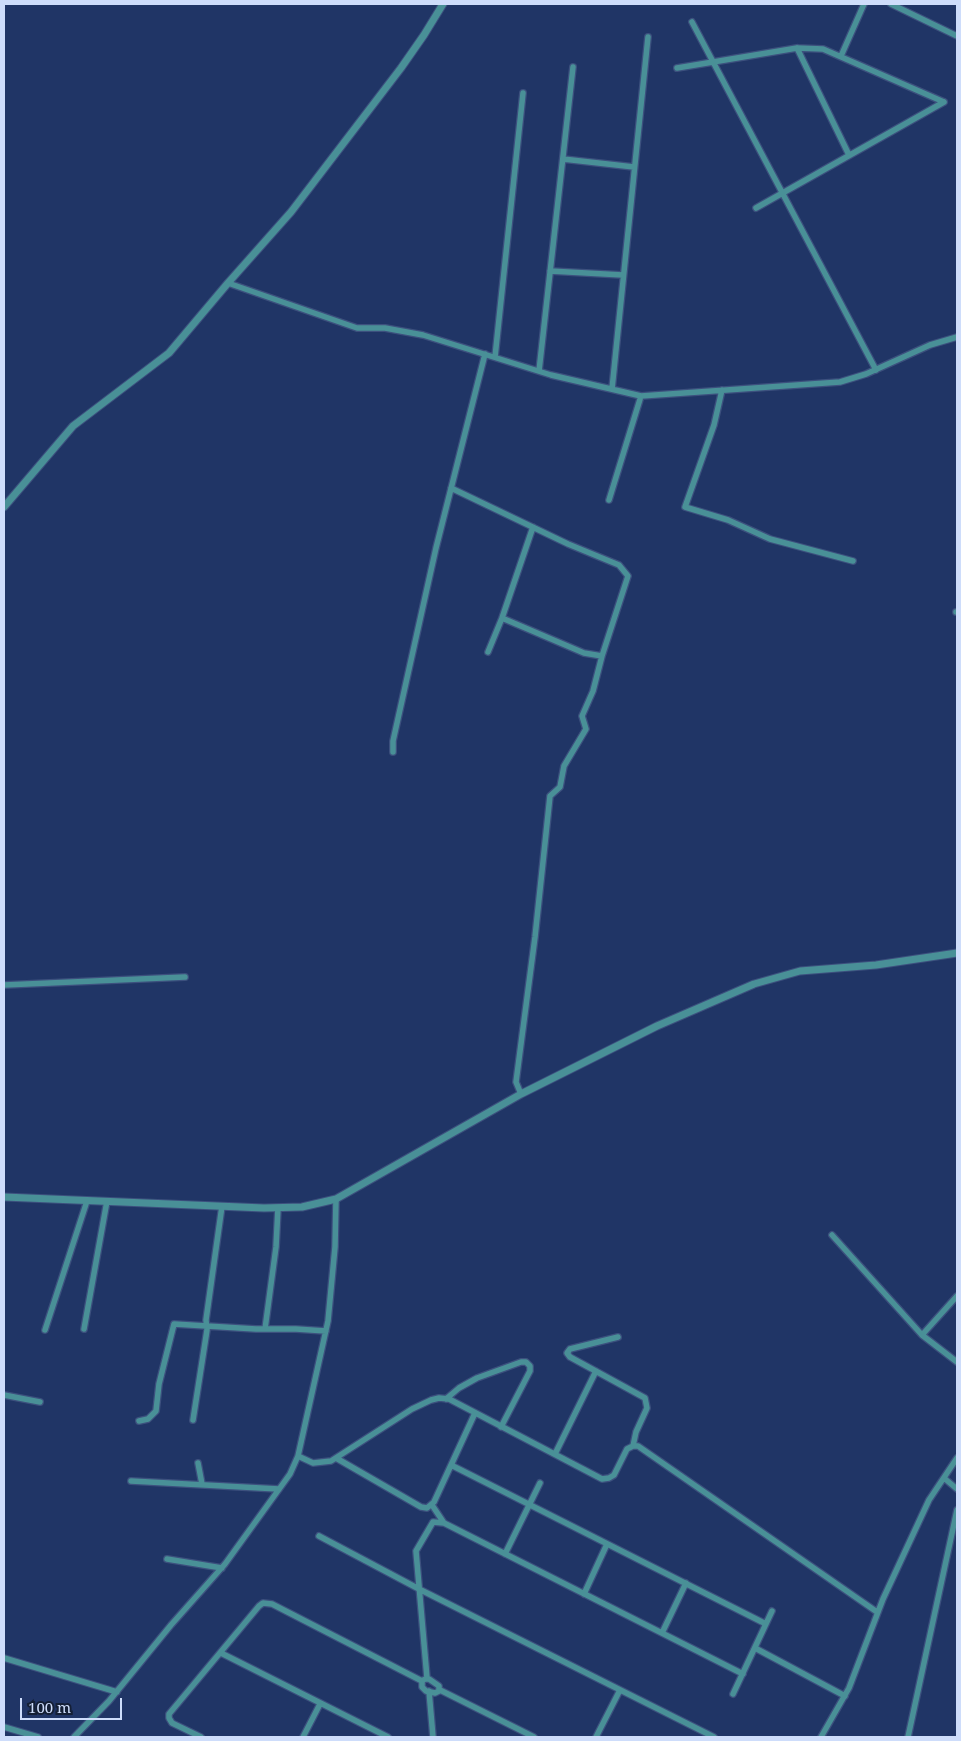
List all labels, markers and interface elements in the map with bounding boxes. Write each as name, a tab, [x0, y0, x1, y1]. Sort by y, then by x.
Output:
scale bar	[22, 1688, 125, 1720]
text: 100 m	[28, 1697, 71, 1717]

